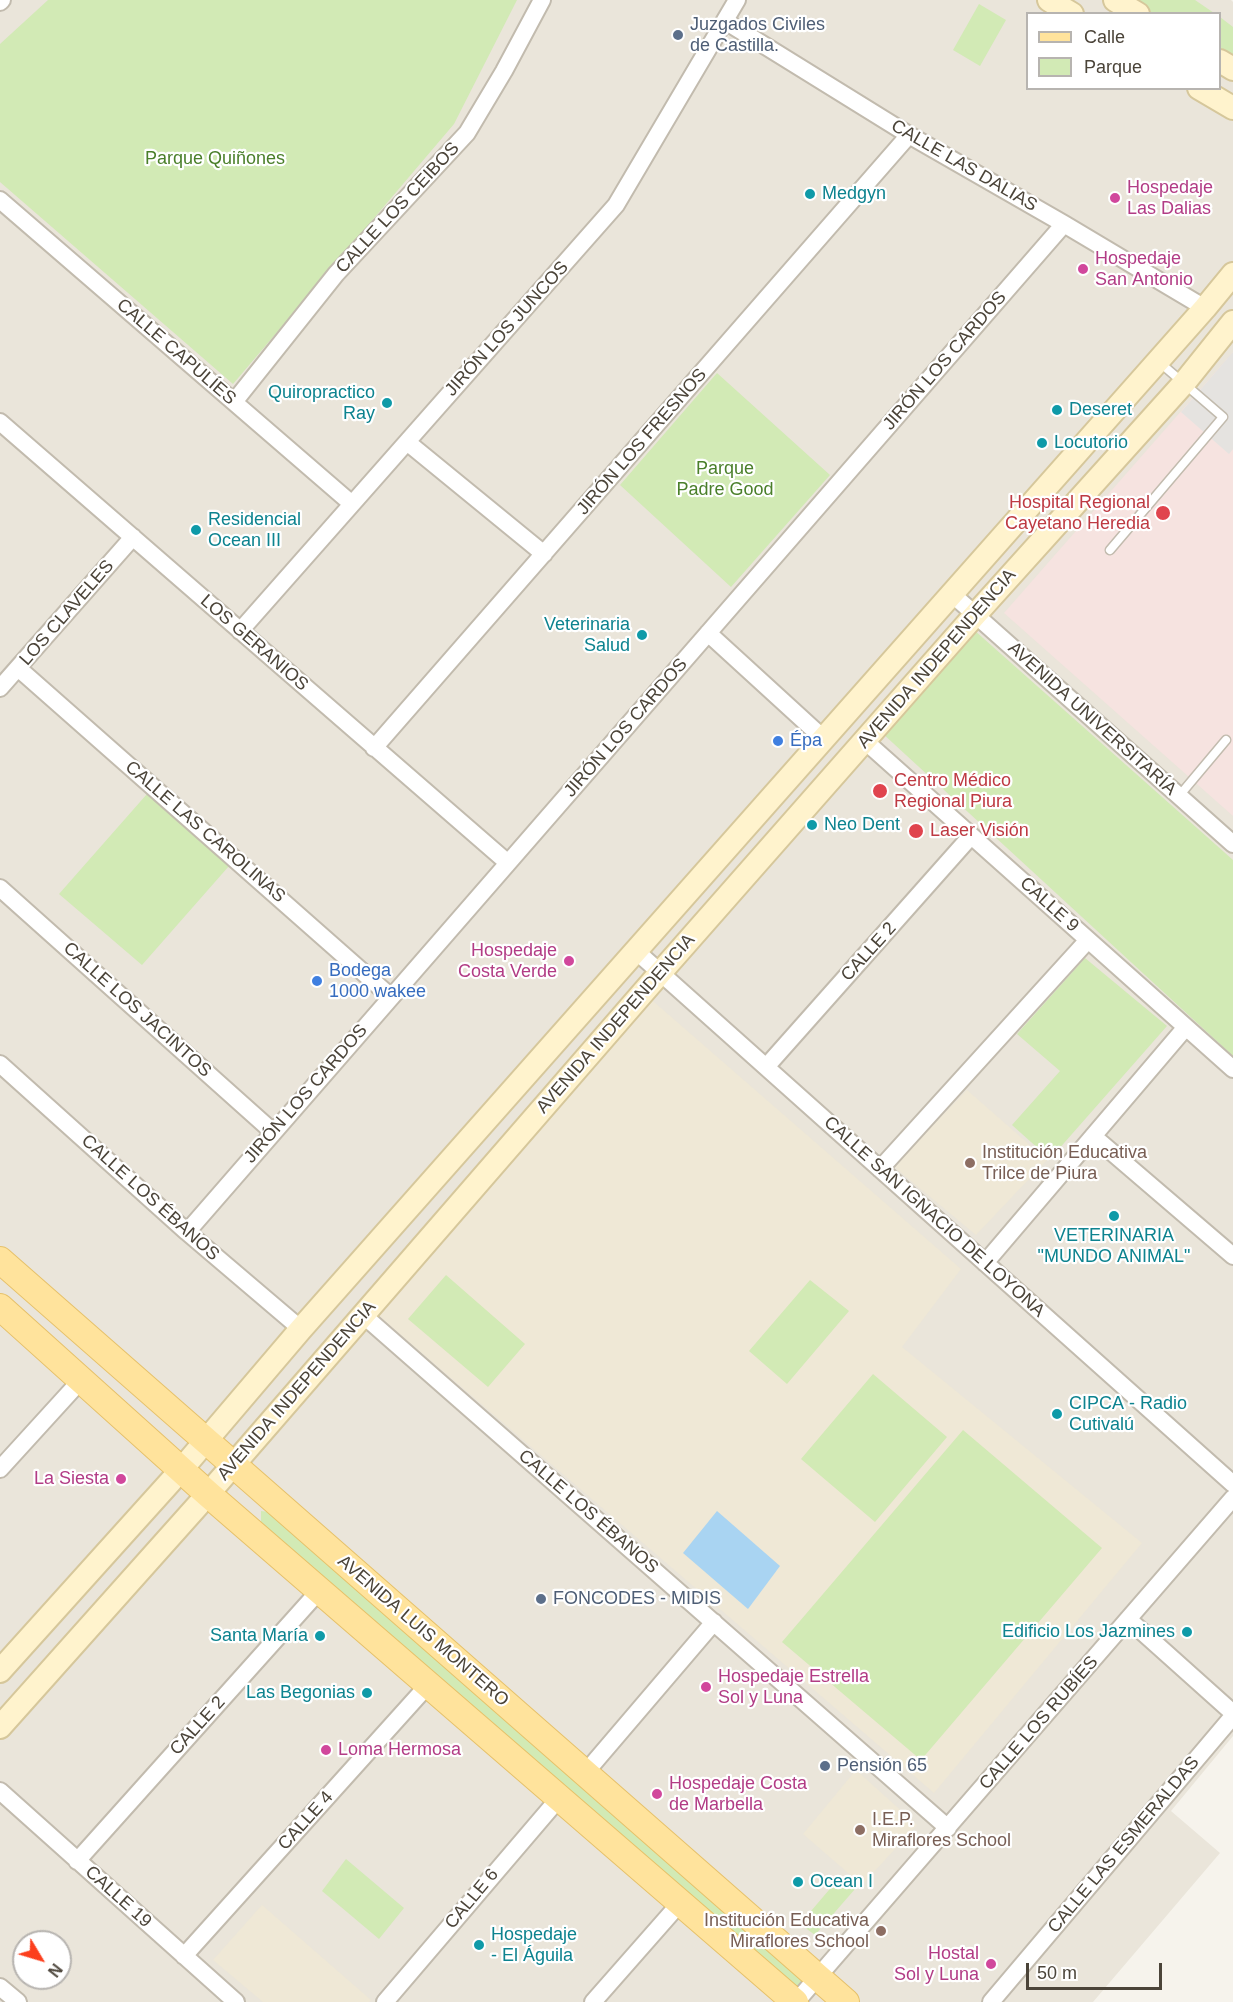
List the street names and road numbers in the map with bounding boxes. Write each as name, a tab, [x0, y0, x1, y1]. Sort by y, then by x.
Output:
street label: CALLE LAS DALIAS	[887, 115, 1041, 217]
street label: CALLE LOS CEIBOS	[332, 138, 464, 278]
street label: JIRÓN LOS JUNCOS	[441, 257, 573, 401]
street label: JIRÓN LOS CARDOS	[879, 287, 1011, 435]
street label: CALLE CAPULÍES	[112, 294, 240, 410]
street label: JIRÓN LOS FRESNOS	[572, 364, 712, 520]
street label: LOS CLAVELES	[15, 556, 119, 670]
street label: AVENIDA INDEPENDENCIA	[853, 565, 1021, 753]
street label: LOS GERANIOS	[196, 590, 312, 696]
street label: AVENIDA UNIVERSITARÍA	[1003, 638, 1181, 800]
street label: JIRÓN LOS CARDOS	[560, 654, 692, 802]
street label: CALLE LAS CAROLINAS	[121, 757, 289, 907]
street label: CALLE 9	[1015, 873, 1083, 937]
street label: CALLE 2	[837, 918, 901, 986]
street label: AVENIDA INDEPENDENCIA	[532, 930, 700, 1118]
street label: CALLE LOS JACINTOS	[59, 938, 215, 1082]
street label: JIRÓN LOS CARDOS	[240, 1020, 372, 1168]
street label: CALLE SAN IGNACIO DE LOYONA	[819, 1112, 1049, 1322]
street label: CALLE LOS ÉBANOS	[77, 1130, 223, 1266]
street label: AVENIDA INDEPENDENCIA	[213, 1297, 381, 1485]
street label: CALLE LOS ÉBANOS	[514, 1445, 662, 1579]
street label: AVENIDA LUIS MONTERO	[333, 1551, 513, 1711]
street label: CALLE LOS RUBÍES	[975, 1652, 1103, 1794]
street label: CALLE 2	[166, 1692, 230, 1760]
street label: CALLE LAS ESMERALDAS	[1044, 1752, 1204, 1938]
street label: CALLE 4	[274, 1787, 338, 1855]
street label: CALLE 19	[80, 1862, 156, 1932]
street label: CALLE 6	[441, 1864, 503, 1934]

